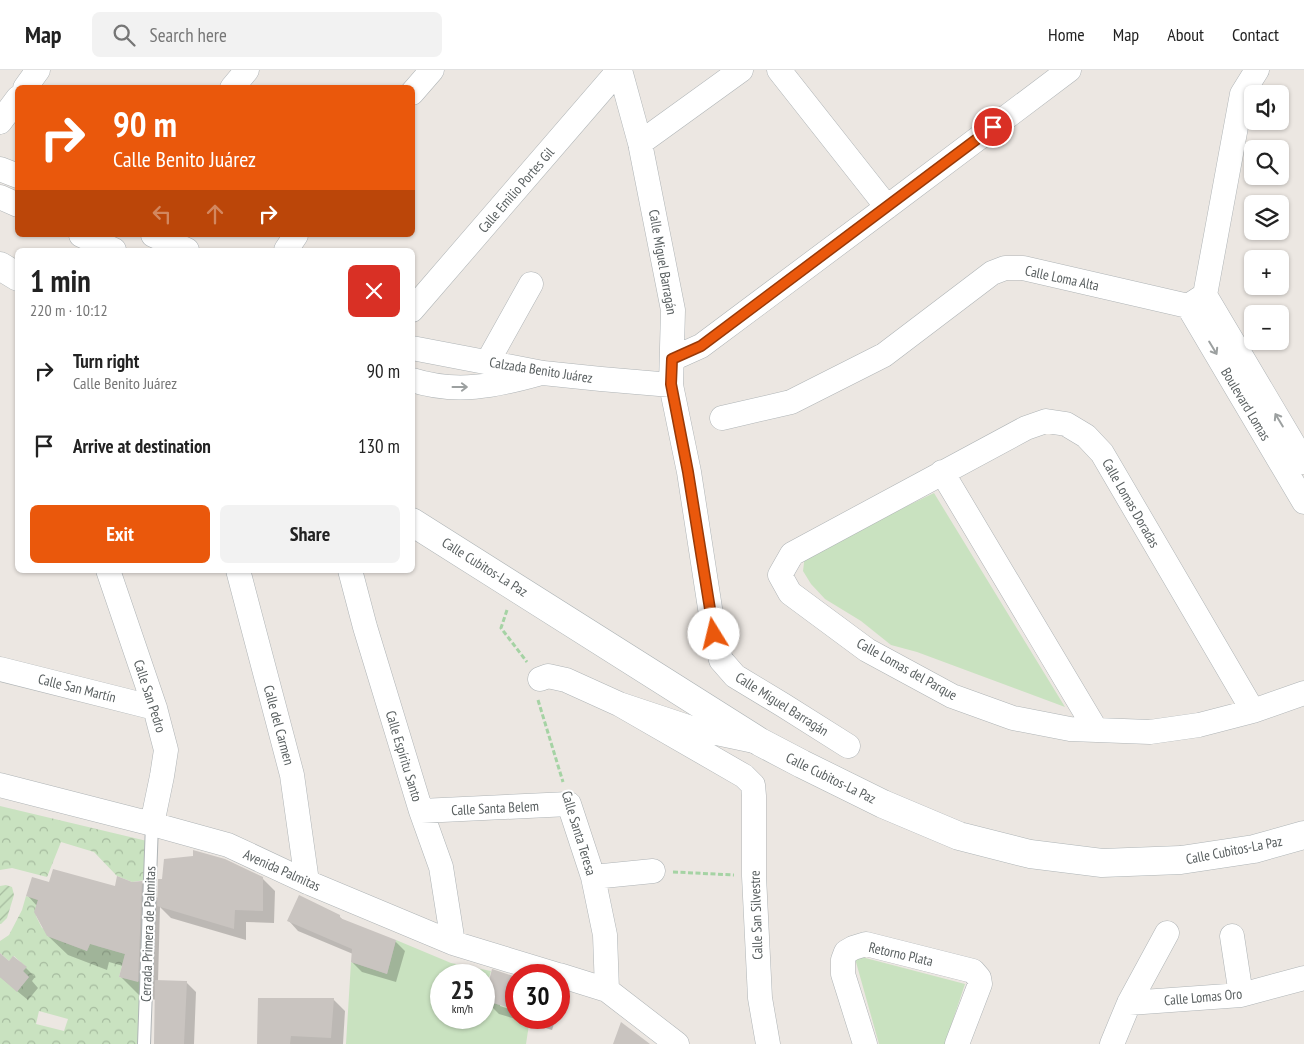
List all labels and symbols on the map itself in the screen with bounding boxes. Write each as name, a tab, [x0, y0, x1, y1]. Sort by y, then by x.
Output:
pin	[972, 106, 1014, 148]
street label: Calle Emilio Portes Gil	[474, 143, 558, 236]
street label: Calle Miguel Barragán	[645, 208, 681, 316]
street label: Calle Loma Alta	[1023, 261, 1101, 295]
one-way arrow	[1208, 341, 1218, 355]
street label: Calzada Benito Juárez	[488, 353, 594, 387]
street label: Boulevard Lomas	[1217, 364, 1275, 444]
one-way arrow	[452, 382, 468, 392]
one-way arrow	[1274, 413, 1284, 427]
street label: Calle Lomas Doradas	[1098, 455, 1164, 551]
street label: Calle Cubitos-La Paz	[439, 533, 531, 601]
position arrow	[687, 607, 739, 659]
street label: Calle Lomas del Parque	[854, 634, 961, 704]
street label: Calle San Pedro	[130, 657, 170, 735]
street label: Calle Miguel Barragán	[732, 668, 832, 740]
street label: Calle San Martín	[36, 670, 118, 706]
street label: Calle del Carmen	[260, 683, 298, 767]
street label: Calle Espíritu Santo	[382, 708, 426, 804]
street label: Calle Cubitos-La Paz	[783, 748, 879, 808]
street label: Calle Santa Teresa	[558, 789, 600, 877]
street label: Calle Santa Belem	[451, 797, 539, 819]
street label: Calle Cubitos-La Paz	[1184, 832, 1284, 868]
street label: Avenida Palmitas	[241, 845, 324, 895]
street label: Cerrada Primera de Palmitas	[137, 866, 159, 1002]
street label: Calle San Silvestre	[745, 870, 767, 960]
street label: Retorno Plata	[867, 938, 935, 970]
speed limit sign: 30	[505, 964, 570, 1029]
street label: Calle Lomas Oro	[1163, 985, 1243, 1009]

